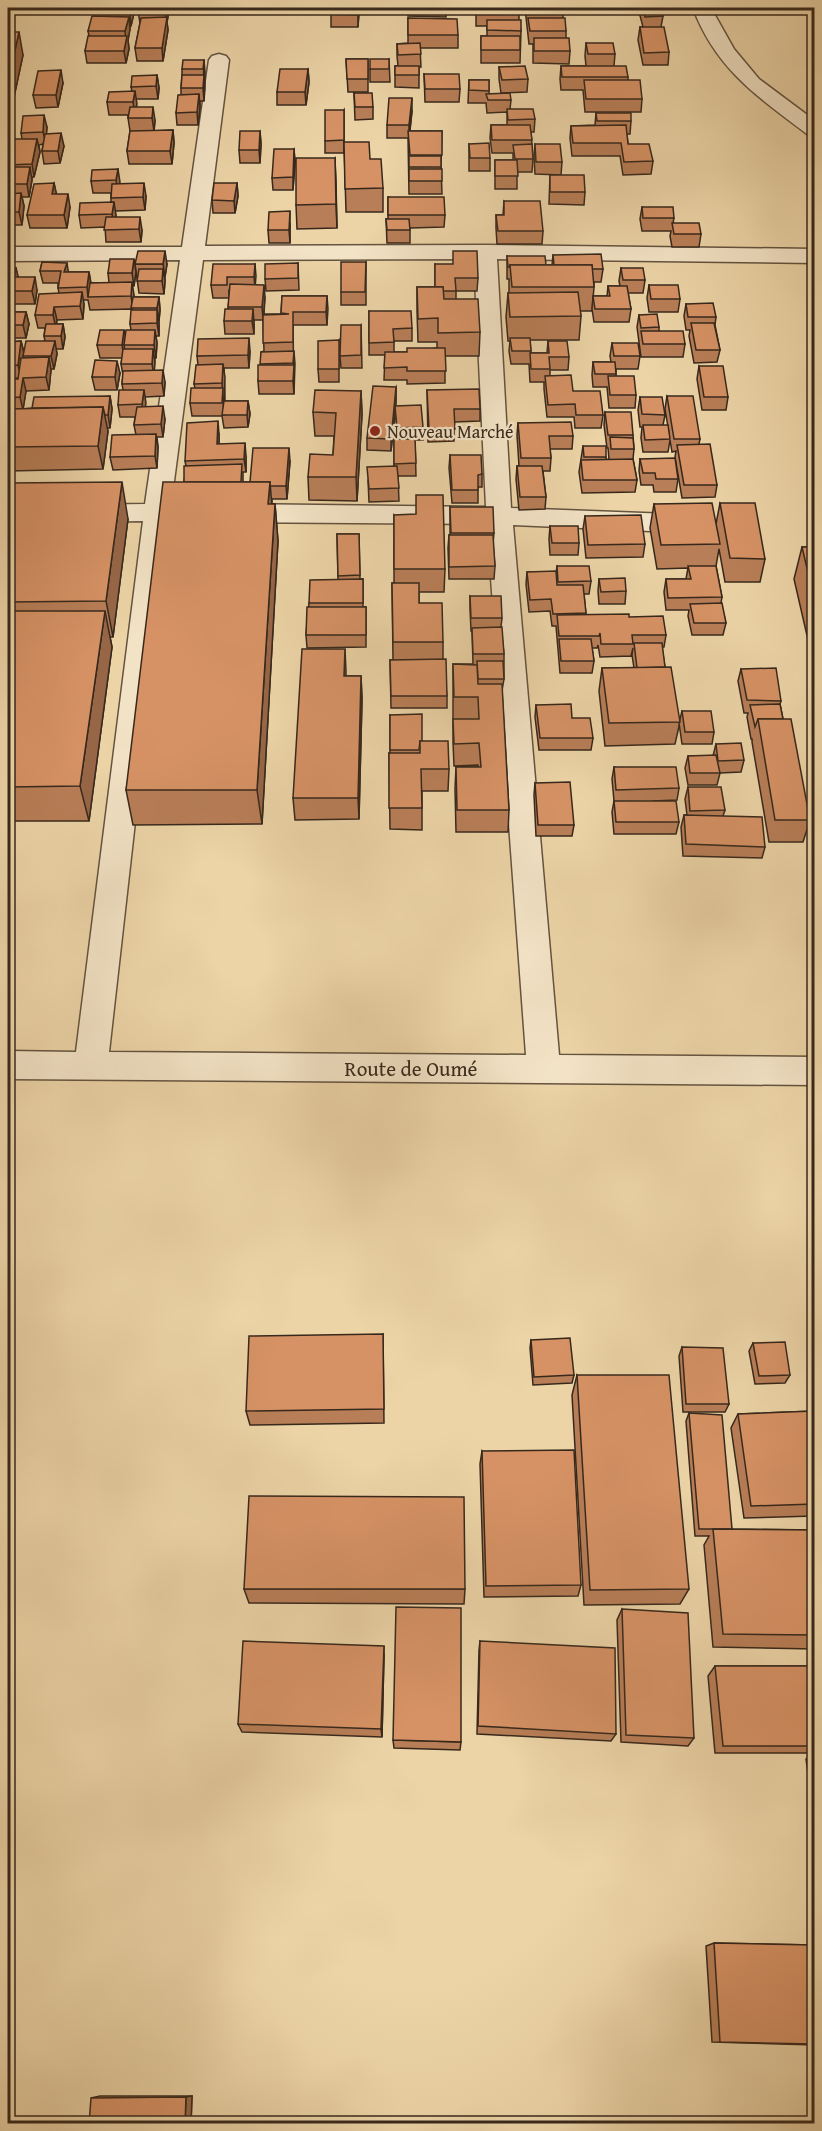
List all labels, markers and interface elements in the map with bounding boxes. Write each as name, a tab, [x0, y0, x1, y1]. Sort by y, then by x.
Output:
place label: Nouveau Marché	[387, 418, 514, 445]
marker: Nouveau Marché	[368, 424, 382, 438]
street label: Route de Oumé	[345, 1053, 478, 1084]

